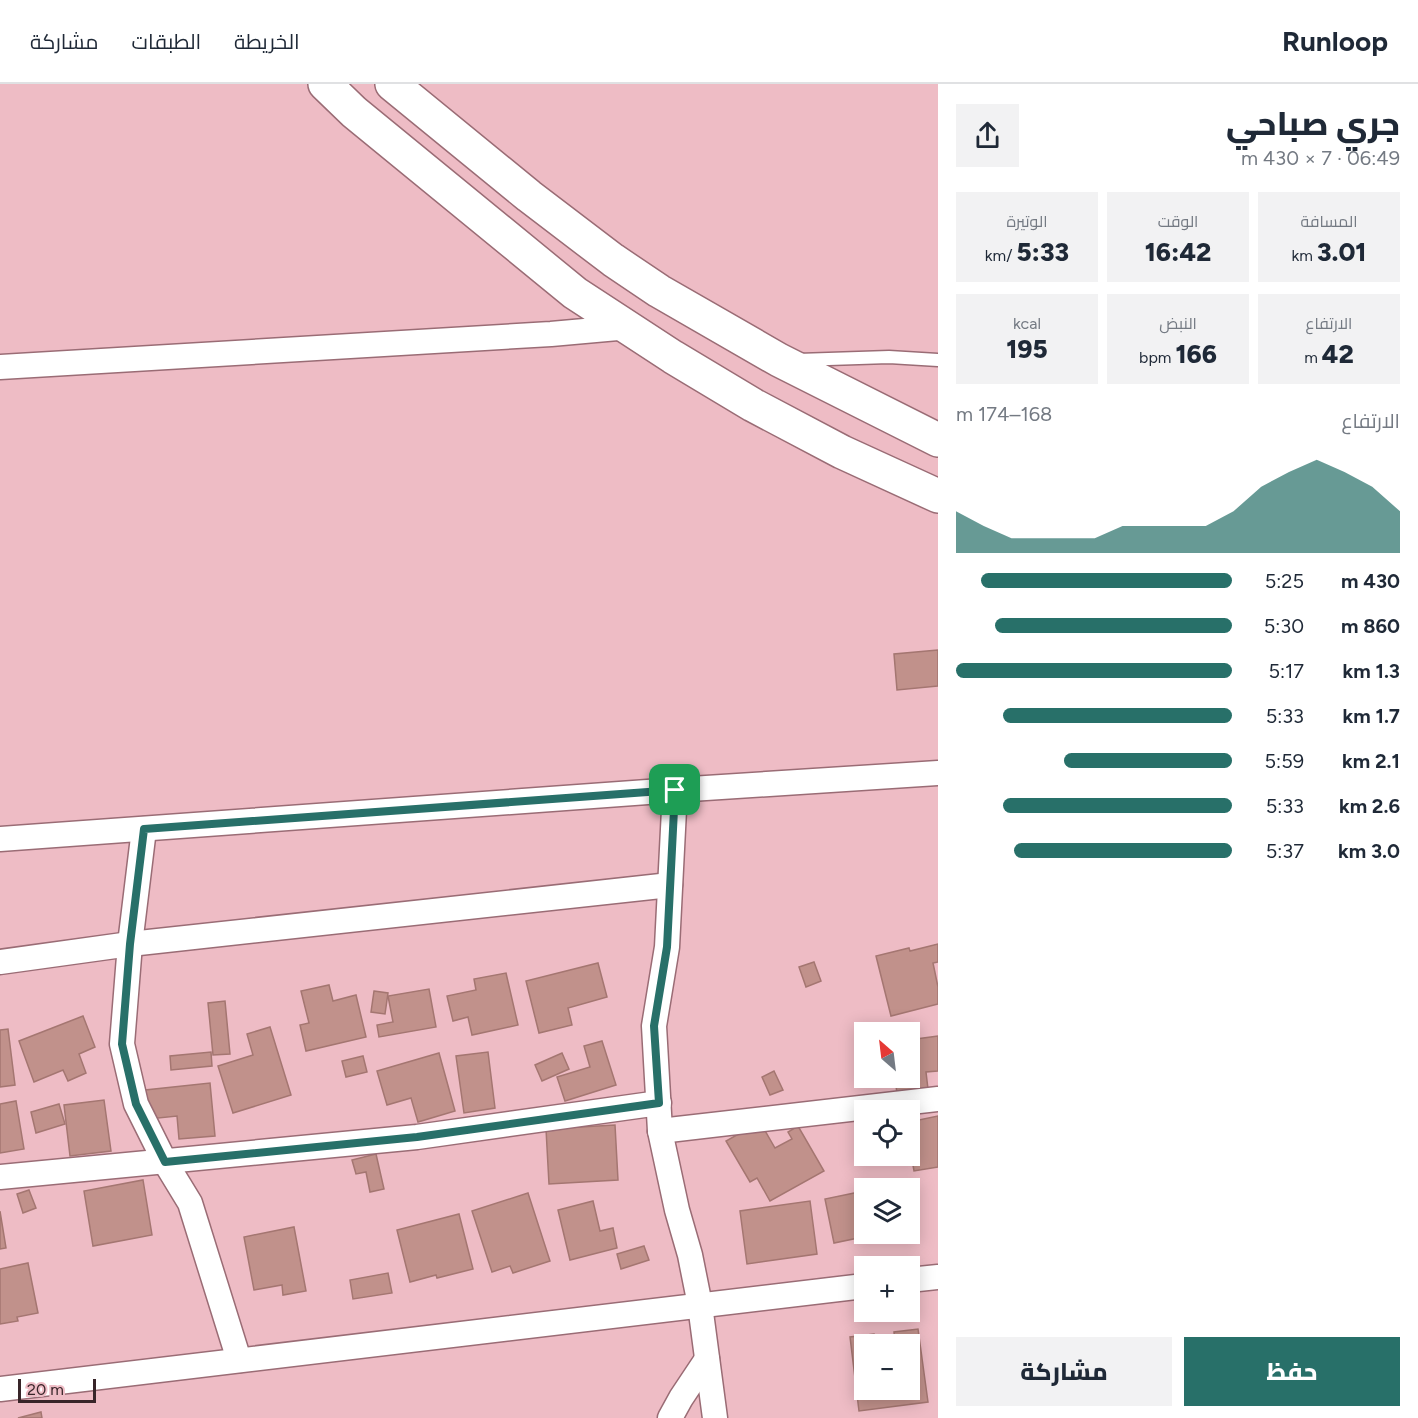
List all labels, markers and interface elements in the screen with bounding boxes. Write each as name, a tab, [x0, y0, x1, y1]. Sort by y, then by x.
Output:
text: Runloop	[1282, 24, 1388, 58]
text: مشاركة	[30, 29, 99, 54]
text: الطبقات	[132, 29, 201, 54]
text: الخريطة	[234, 29, 300, 54]
button: share	[956, 104, 1019, 167]
text: جري صباحي	[1226, 104, 1400, 143]
text: 06:49 · 7 × 430 m	[1241, 146, 1400, 170]
text: الوتيرة	[1006, 212, 1048, 231]
text: الوقت	[1158, 212, 1198, 231]
text: المسافة	[1301, 212, 1357, 231]
text: 5:33	[1016, 236, 1069, 268]
text: 16:42	[1145, 236, 1211, 268]
text: 3.01	[1317, 236, 1366, 268]
text: /km	[985, 246, 1016, 265]
text: km	[1292, 246, 1317, 265]
text: kcal	[1013, 314, 1041, 333]
text: النبض	[1159, 314, 1197, 333]
text: الارتفاع	[1306, 314, 1352, 333]
text: 195	[1006, 333, 1048, 365]
text: 166	[1175, 338, 1217, 370]
text: 42	[1322, 338, 1354, 370]
text: bpm	[1139, 348, 1175, 367]
text: m	[1304, 348, 1322, 367]
text: 168–174 m	[956, 402, 1052, 426]
text: الارتفاع	[1341, 409, 1400, 433]
text: 5:25	[1265, 569, 1304, 593]
text: 430 m	[1341, 569, 1400, 593]
text: 5:30	[1264, 614, 1304, 638]
text: 860 m	[1341, 614, 1400, 638]
text: 5:17	[1268, 659, 1304, 683]
text: 1.3 km	[1343, 659, 1400, 683]
text: 5:33	[1266, 704, 1304, 728]
text: 1.7 km	[1343, 704, 1400, 728]
text: 5:59	[1265, 749, 1304, 773]
text: 2.1 km	[1342, 749, 1400, 773]
pin	[649, 764, 700, 815]
icon: arrive	[658, 773, 691, 806]
text: 5:33	[1266, 794, 1304, 818]
text: 2.6 km	[1339, 794, 1400, 818]
text: 5:37	[1266, 839, 1304, 863]
text: 3.0 km	[1338, 839, 1400, 863]
north arrow	[854, 1022, 920, 1088]
map controls	[854, 1022, 920, 1400]
button: locate	[854, 1100, 920, 1166]
button: layers	[854, 1178, 920, 1244]
button: +	[854, 1256, 920, 1322]
button: −	[854, 1334, 920, 1400]
button: مشاركة	[956, 1337, 1172, 1406]
button: حفظ	[1184, 1337, 1400, 1406]
scale bar	[18, 1376, 96, 1404]
text: 20 m	[27, 1380, 64, 1399]

